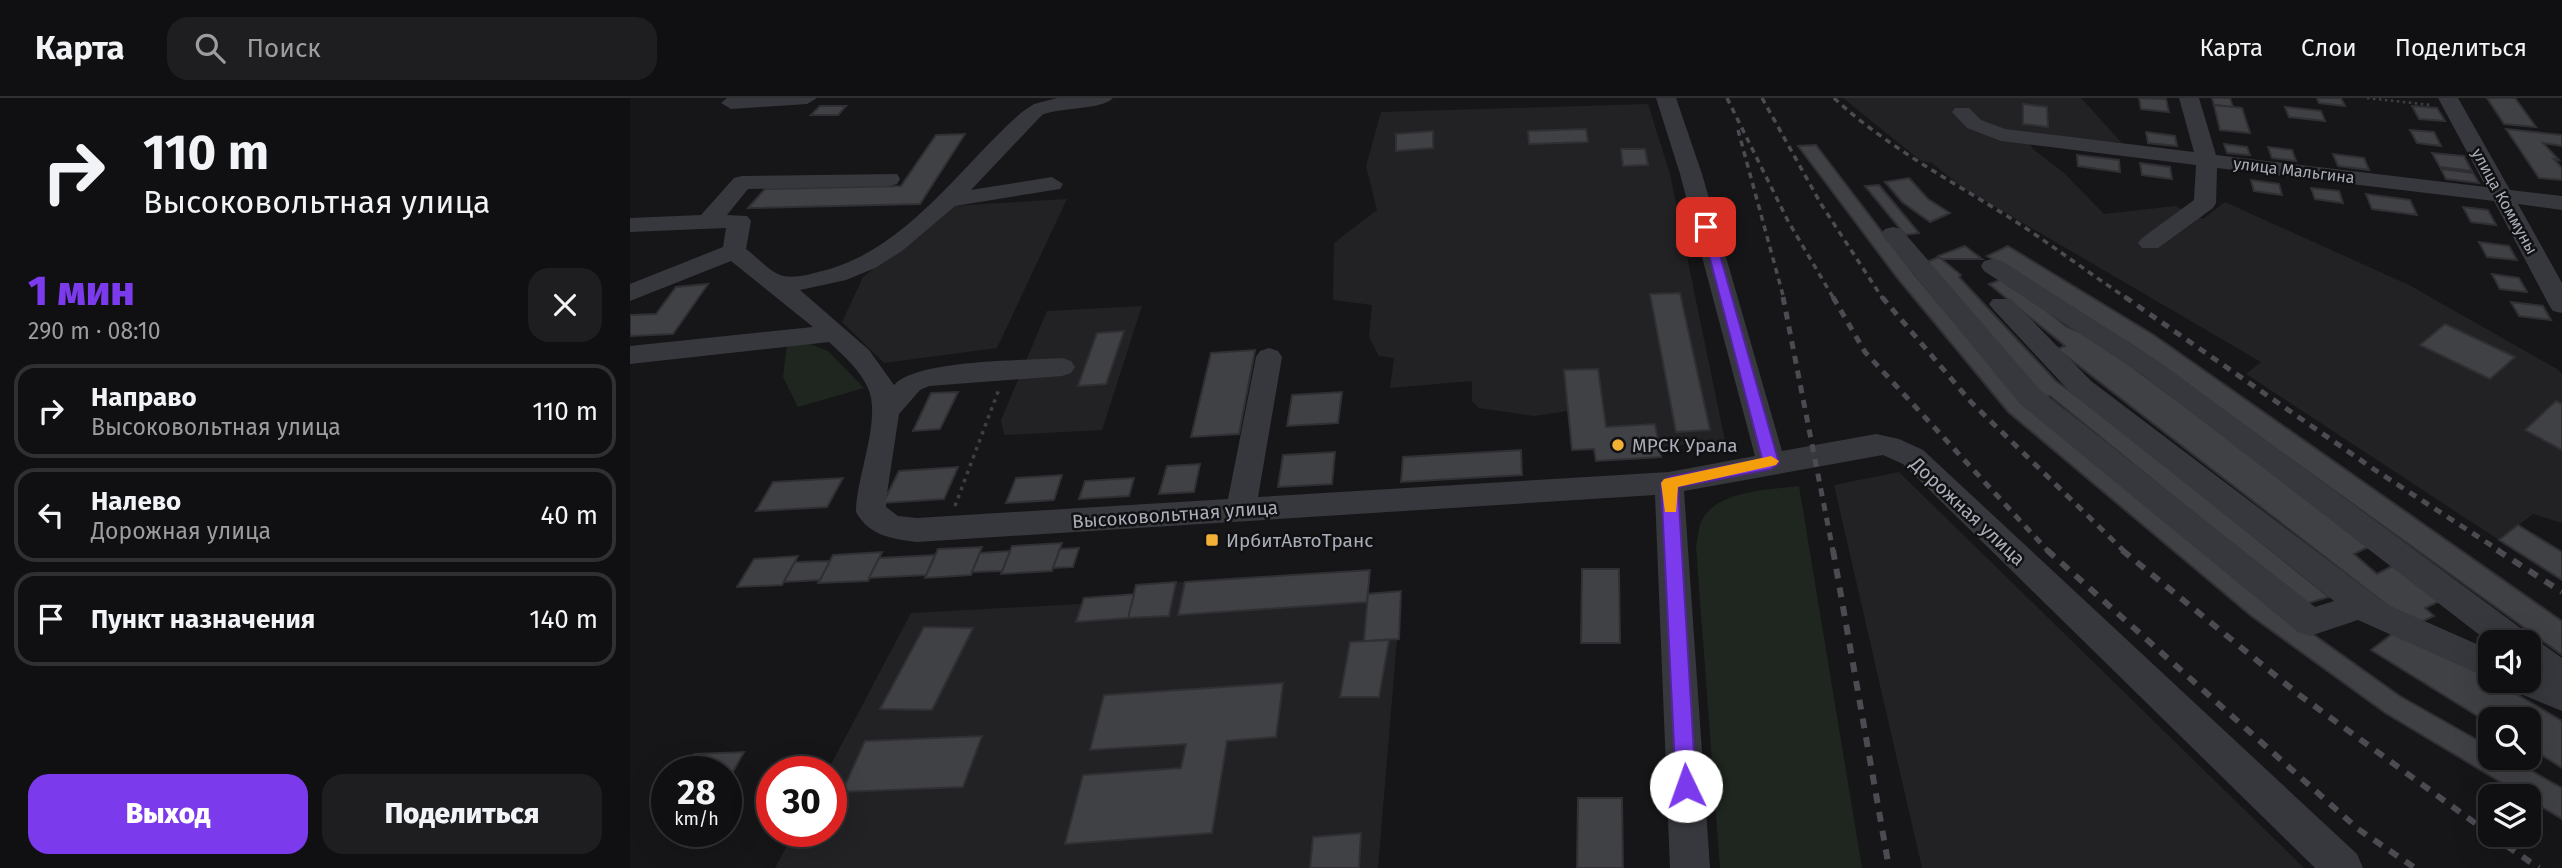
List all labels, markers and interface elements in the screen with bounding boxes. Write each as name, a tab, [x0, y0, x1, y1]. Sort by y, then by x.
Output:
search box	[167, 17, 657, 80]
text: Карта	[35, 28, 125, 68]
icon: search	[191, 29, 229, 67]
text: Поиск	[247, 33, 321, 64]
text: Карта	[2199, 34, 2263, 62]
text: Слои	[2301, 34, 2357, 62]
text: Поделиться	[2395, 34, 2527, 62]
text: 110 m	[143, 123, 269, 182]
icon: right	[28, 126, 119, 217]
street label: улица Коммуны	[2468, 145, 2541, 257]
street label: улица Мальгина	[2232, 154, 2356, 187]
text: Высоковольтная улица	[143, 183, 491, 221]
pin	[1676, 197, 1736, 257]
icon: arrive	[1687, 208, 1725, 246]
text: 1 мин	[28, 266, 135, 316]
button: close	[528, 268, 602, 342]
text: 290 m · 08:10	[28, 317, 160, 345]
text: Направо	[91, 382, 197, 413]
icon: right	[32, 392, 70, 430]
text: 110 m	[532, 396, 598, 427]
text: Высоковольтная улица	[91, 413, 341, 441]
place label: МРСК Урала	[1632, 434, 1738, 457]
marker: МРСК Урала	[1610, 437, 1626, 453]
street label: Дорожная улица	[1905, 452, 2030, 570]
text: Налево	[91, 486, 181, 517]
icon: left	[32, 496, 70, 534]
street label: Высоковольтная улица	[1071, 496, 1279, 533]
text: 40 m	[540, 500, 598, 531]
text: Дорожная улица	[91, 517, 271, 545]
place label: ИрбитАвтоТранс	[1226, 529, 1373, 552]
marker: ИрбитАвтоТранс	[1204, 532, 1220, 548]
icon: arrive	[32, 600, 70, 638]
text: Пункт назначения	[91, 604, 315, 635]
text: 140 m	[529, 604, 598, 635]
map controls	[2478, 630, 2541, 847]
button: sound	[2478, 630, 2541, 693]
button: search	[2478, 707, 2541, 770]
position arrow	[1649, 749, 1723, 823]
speed limit sign: 30	[756, 756, 847, 847]
text: 28	[677, 771, 716, 813]
button: Выход	[28, 774, 308, 854]
button: Поделиться	[322, 774, 602, 854]
button: layers	[2478, 784, 2541, 847]
text: km/h	[674, 808, 719, 830]

